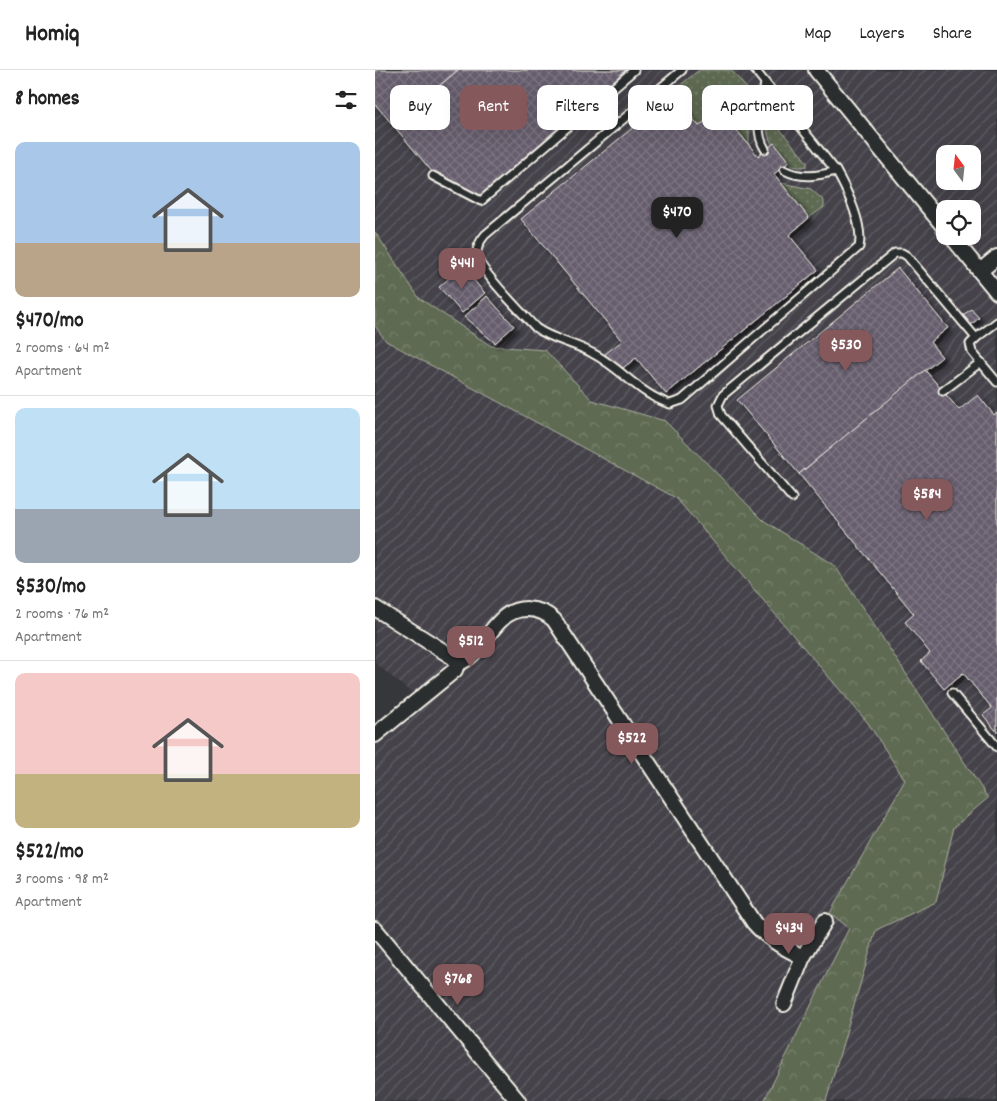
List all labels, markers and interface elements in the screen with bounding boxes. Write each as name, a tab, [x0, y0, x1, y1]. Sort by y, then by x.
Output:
text: Homiq	[25, 18, 80, 52]
text: Map	[804, 22, 831, 47]
text: Layers	[859, 22, 905, 47]
text: Share	[933, 22, 972, 47]
text: 8 homes	[15, 85, 80, 115]
chip: Buy	[390, 85, 450, 130]
chip: Rent	[460, 85, 527, 130]
chip: Filters	[537, 85, 618, 130]
chip: New	[628, 85, 692, 130]
chip: Apartment	[702, 85, 813, 130]
icon: filters	[332, 86, 360, 114]
north arrow	[936, 145, 981, 190]
map controls	[936, 145, 981, 245]
icon: home	[143, 175, 233, 265]
pin: $470	[647, 196, 707, 239]
button: locate	[936, 200, 981, 245]
text: $470	[662, 201, 692, 224]
pin: $441	[432, 248, 492, 290]
text: $441	[450, 252, 474, 275]
text: $470/mo	[15, 307, 84, 337]
pin: $530	[816, 330, 876, 372]
text: $530	[830, 334, 862, 357]
text: 2 rooms · 64 m²	[15, 337, 110, 360]
text: Apartment	[15, 360, 82, 383]
icon: home	[143, 440, 233, 530]
pin: $584	[897, 478, 957, 521]
text: $584	[913, 483, 941, 506]
text: $530/mo	[15, 573, 86, 603]
text: 2 rooms · 76 m²	[15, 603, 109, 626]
text: Apartment	[15, 626, 82, 649]
pin: $512	[441, 626, 501, 668]
text: $512	[458, 630, 484, 653]
icon: home	[143, 705, 233, 795]
pin: $522	[602, 722, 662, 765]
text: $522	[617, 727, 647, 750]
text: $522/mo	[15, 838, 83, 868]
text: 3 rooms · 98 m²	[15, 868, 109, 891]
text: Apartment	[15, 891, 82, 914]
pin: $434	[759, 912, 819, 955]
text: $434	[775, 917, 803, 940]
pin: $768	[428, 964, 488, 1006]
text: $768	[444, 968, 472, 991]

